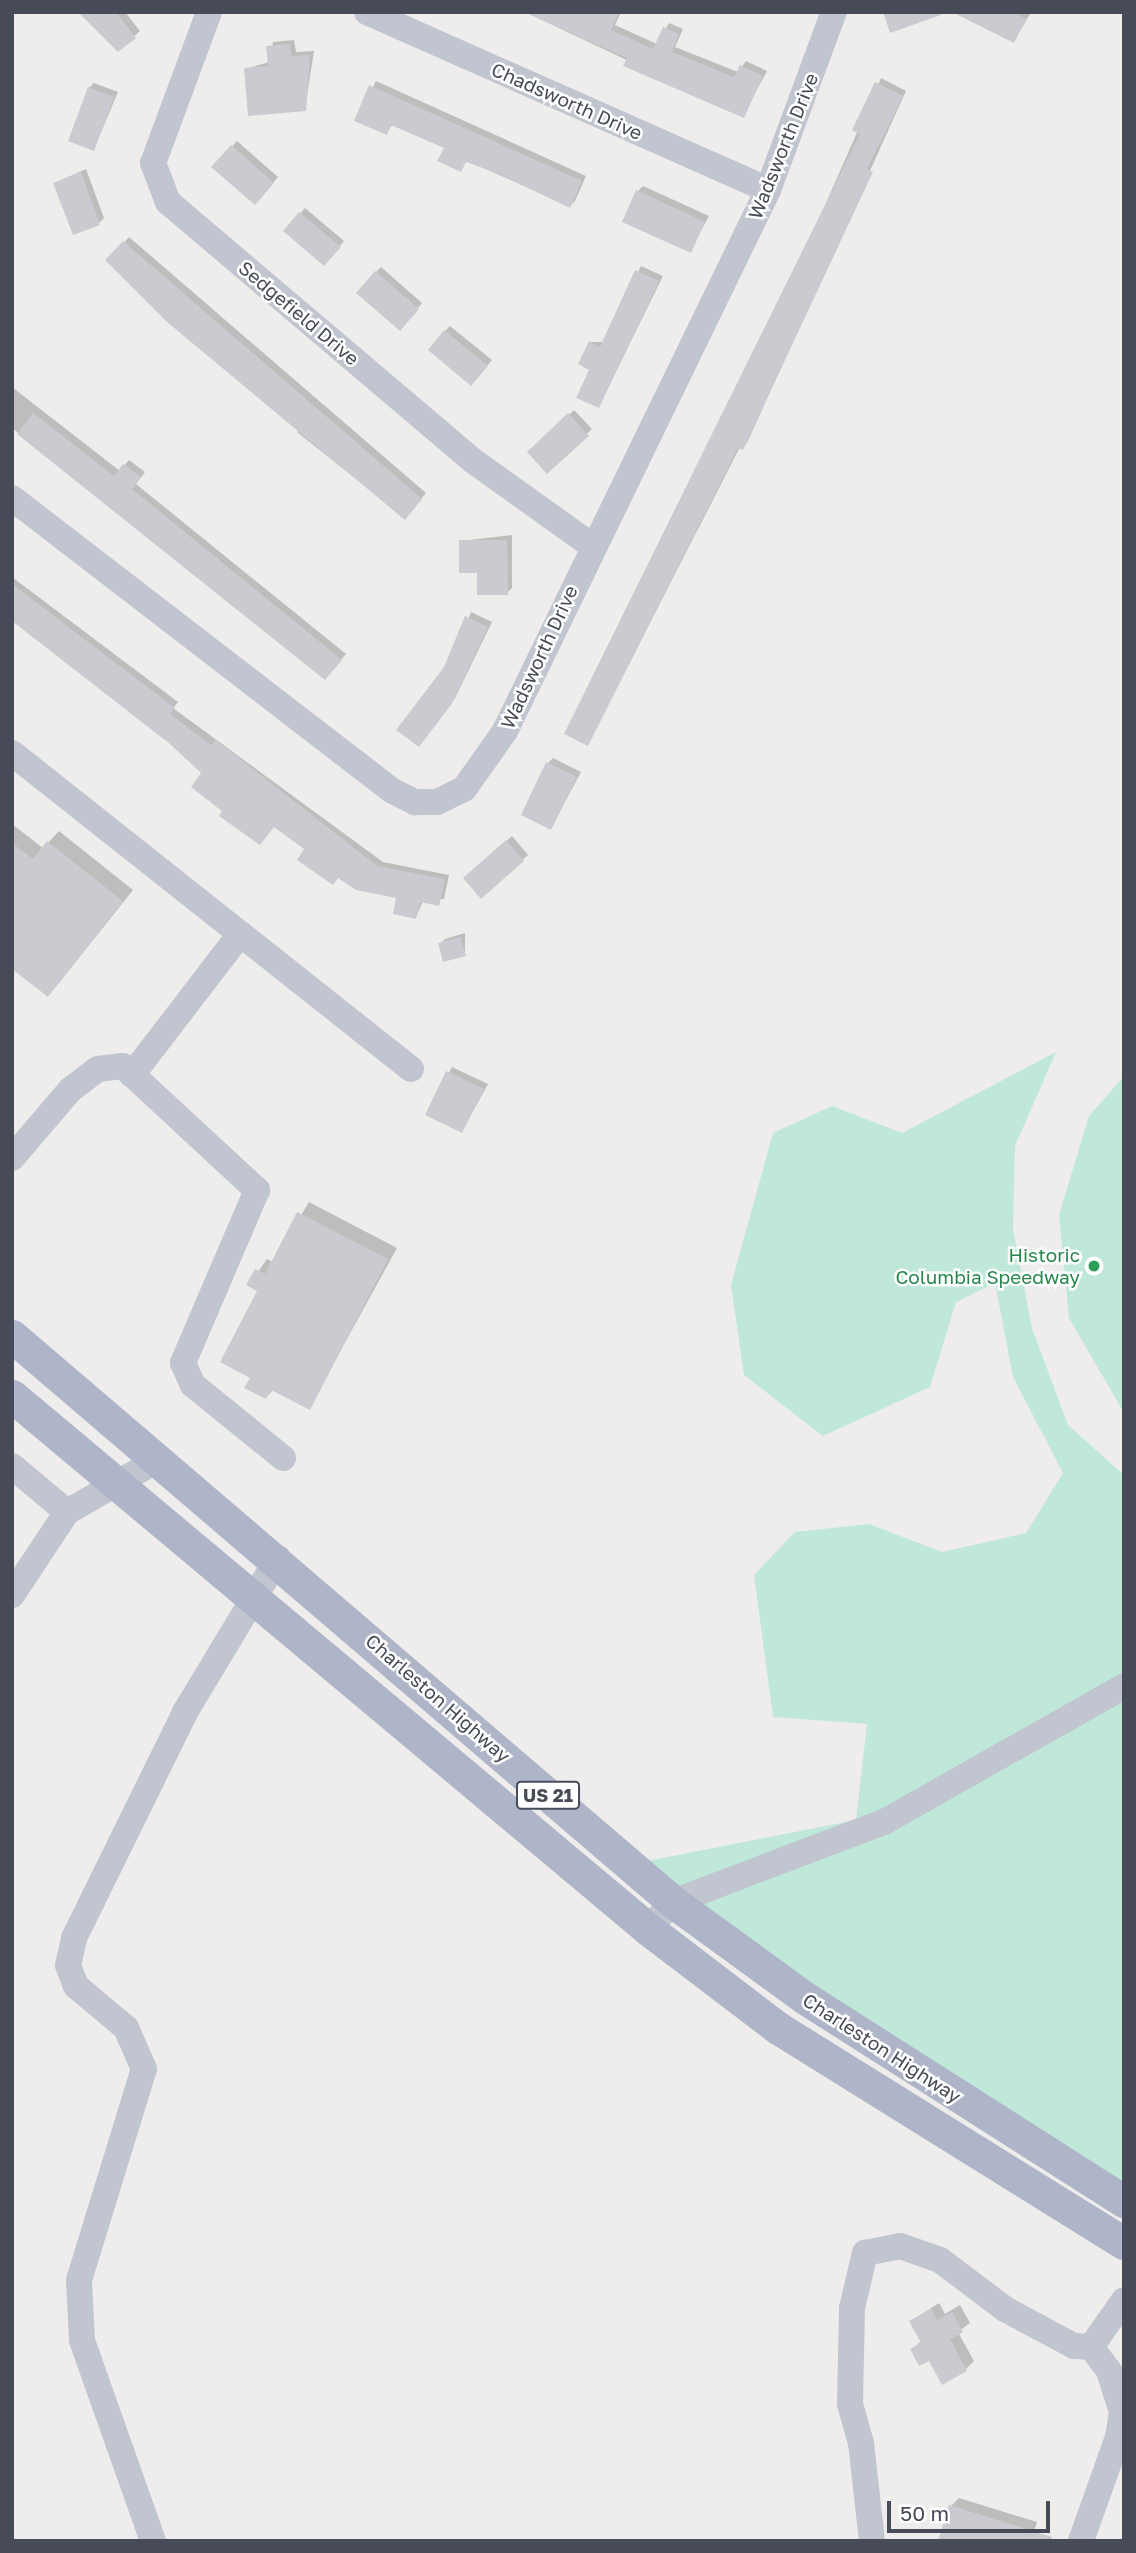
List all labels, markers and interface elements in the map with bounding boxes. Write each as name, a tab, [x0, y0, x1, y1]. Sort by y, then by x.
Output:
street label: Chadsworth Drive	[488, 58, 646, 144]
street label: Wadsworth Drive	[743, 70, 823, 222]
street label: Sedgefield Drive	[234, 256, 364, 370]
street label: Wadsworth Drive	[496, 582, 582, 732]
place label: Historic Columbia Speedway	[895, 1244, 1080, 1288]
marker: Historic Columbia Speedway	[1086, 1258, 1102, 1274]
street label: Charleston Highway	[361, 1629, 515, 1767]
road number: US 21	[515, 1780, 581, 1810]
street label: Charleston Highway	[799, 1988, 965, 2108]
scale bar	[891, 2486, 1054, 2530]
text: 50 m	[900, 2500, 949, 2526]

